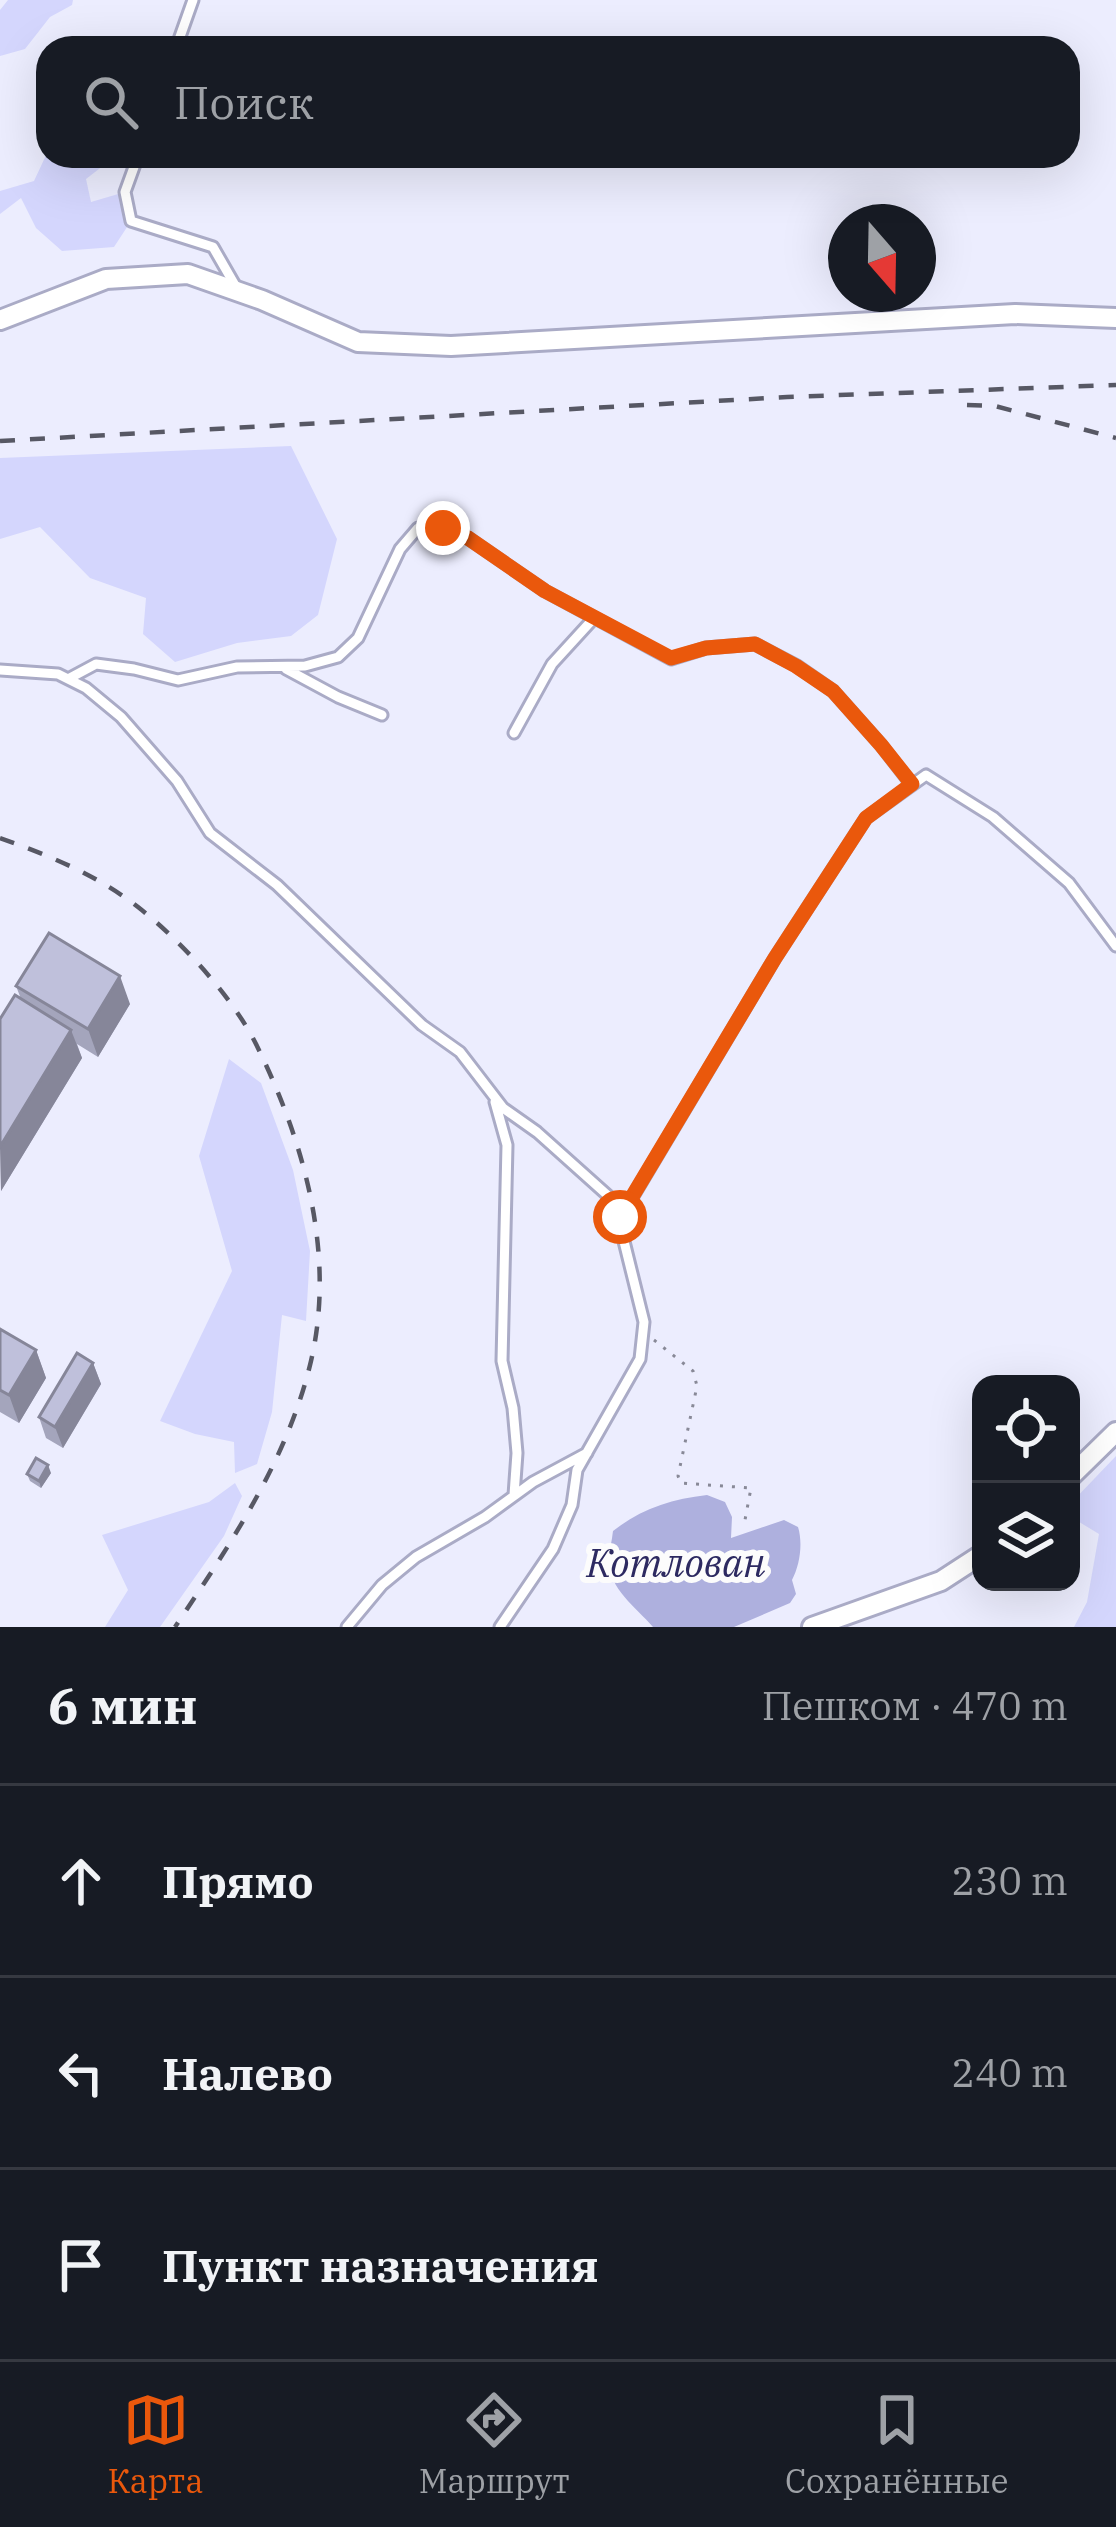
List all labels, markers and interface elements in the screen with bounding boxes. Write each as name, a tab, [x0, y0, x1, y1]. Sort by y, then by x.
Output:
search box	[36, 36, 1080, 168]
icon: search	[78, 69, 144, 135]
text: Поиск	[174, 73, 314, 131]
north arrow	[828, 204, 936, 312]
route end	[416, 501, 470, 555]
route start	[593, 1190, 647, 1244]
map controls	[972, 1375, 1080, 1591]
button: locate	[972, 1375, 1080, 1483]
button: layers	[972, 1483, 1080, 1591]
water label: Котлован	[586, 1537, 765, 1588]
text: 6 мин	[48, 1672, 198, 1738]
text: Пешком · 470 m	[762, 1680, 1068, 1731]
icon: ahead	[48, 1848, 114, 1914]
text: Прямо	[162, 1852, 314, 1910]
text: 230 m	[952, 1855, 1068, 1906]
icon: left	[48, 2040, 114, 2106]
text: Налево	[162, 2044, 333, 2102]
text: 240 m	[952, 2047, 1068, 2098]
icon: arrive	[48, 2232, 114, 2298]
text: Пункт назначения	[162, 2236, 599, 2294]
tab: Карта	[108, 2387, 203, 2502]
tab: Маршрут	[419, 2387, 570, 2502]
tab: Сохранённые	[785, 2387, 1008, 2502]

